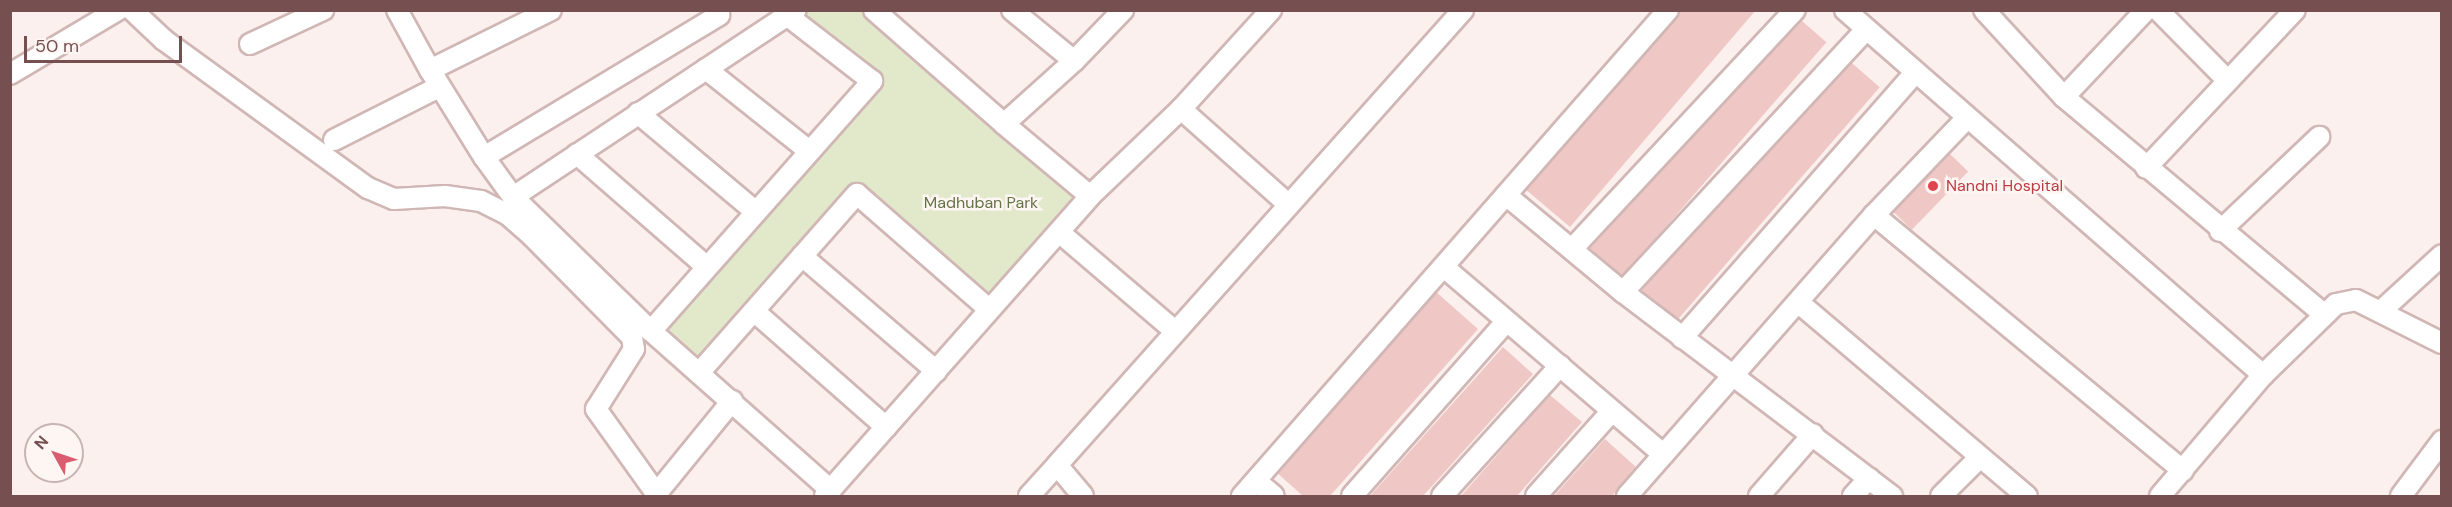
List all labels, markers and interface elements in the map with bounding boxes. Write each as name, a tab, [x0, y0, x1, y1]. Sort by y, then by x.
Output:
scale bar	[27, 24, 184, 62]
text: 50 m	[35, 34, 79, 58]
place label: Nandni Hospital	[1946, 176, 2063, 196]
marker: Nandni Hospital	[1924, 177, 1942, 195]
park label: Madhuban Park	[924, 193, 1038, 213]
north arrow	[24, 423, 84, 483]
text: N	[30, 431, 53, 454]

